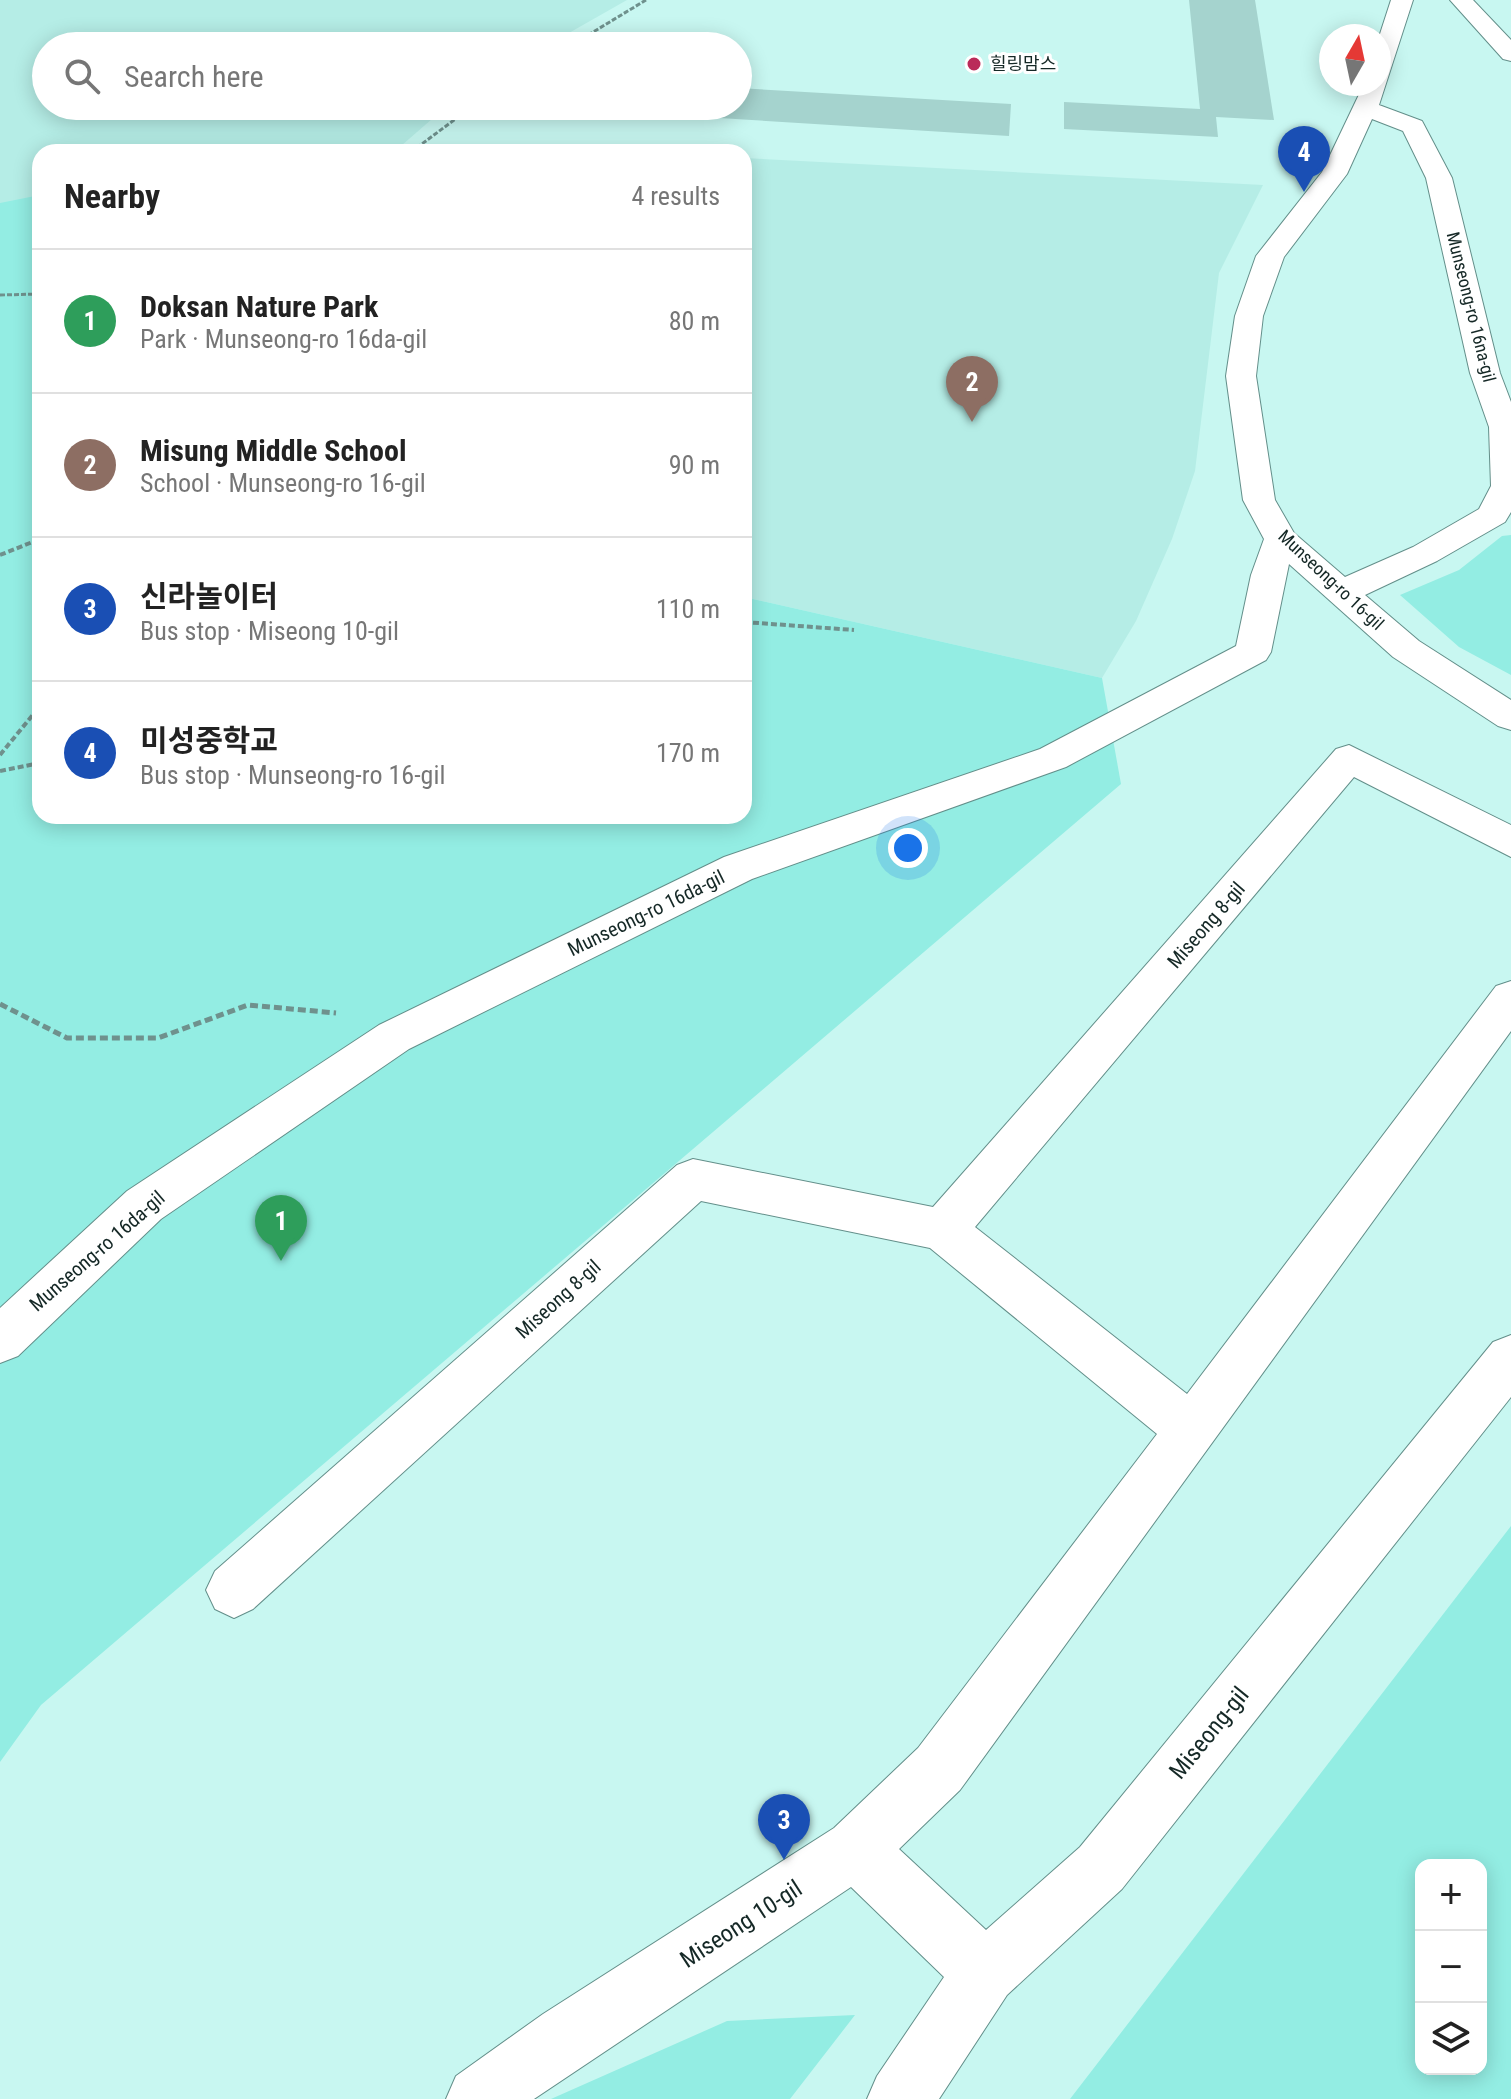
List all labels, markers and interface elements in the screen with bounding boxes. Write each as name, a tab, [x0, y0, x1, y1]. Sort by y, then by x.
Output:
north arrow	[1319, 24, 1391, 96]
search box	[32, 32, 752, 120]
place label: 힐링맘스	[990, 53, 1056, 74]
icon: search	[60, 54, 104, 98]
marker: 힐링맘스	[965, 55, 983, 73]
text: Search here	[124, 59, 264, 94]
pin: 4	[1278, 126, 1330, 192]
text: Nearby	[64, 176, 160, 216]
text: 4 results	[631, 181, 720, 211]
street label: Munseong-ro 16na-gil	[1443, 230, 1500, 384]
text: Doksan Nature Park	[140, 289, 378, 324]
text: 1	[83, 306, 97, 336]
text: 80 m	[669, 306, 720, 336]
text: Park · Munseong-ro 16da-gil	[140, 324, 427, 354]
pin: 2	[946, 356, 998, 422]
text: Misung Middle School	[140, 433, 407, 468]
text: 2	[83, 450, 97, 480]
text: 90 m	[669, 450, 720, 480]
text: School · Munseong-ro 16-gil	[140, 468, 426, 498]
street label: Munseong-ro 16-gil	[1274, 525, 1388, 634]
text: 신라놀이터	[140, 579, 278, 614]
text: 3	[83, 594, 97, 624]
text: 110 m	[656, 594, 720, 624]
text: Bus stop · Miseong 10-gil	[140, 616, 399, 646]
text: 미성중학교	[140, 723, 278, 758]
text: 4	[83, 738, 97, 768]
text: 170 m	[656, 738, 720, 768]
text: Bus stop · Munseong-ro 16-gil	[140, 760, 445, 790]
your location	[888, 828, 928, 868]
street label: Munseong-ro 16da-gil	[564, 865, 728, 961]
street label: Miseong 8-gil	[1162, 877, 1250, 973]
street label: Munseong-ro 16da-gil	[24, 1186, 170, 1316]
pin: 1	[255, 1195, 307, 1261]
street label: Miseong 8-gil	[510, 1255, 606, 1343]
street label: Miseong-gil	[1163, 1681, 1255, 1785]
pin: 3	[758, 1794, 810, 1860]
map controls	[1415, 1859, 1487, 2075]
button: +	[1415, 1859, 1487, 1931]
street label: Miseong 10-gil	[675, 1874, 807, 1974]
button: −	[1415, 1931, 1487, 2003]
button: layers	[1415, 2003, 1487, 2075]

